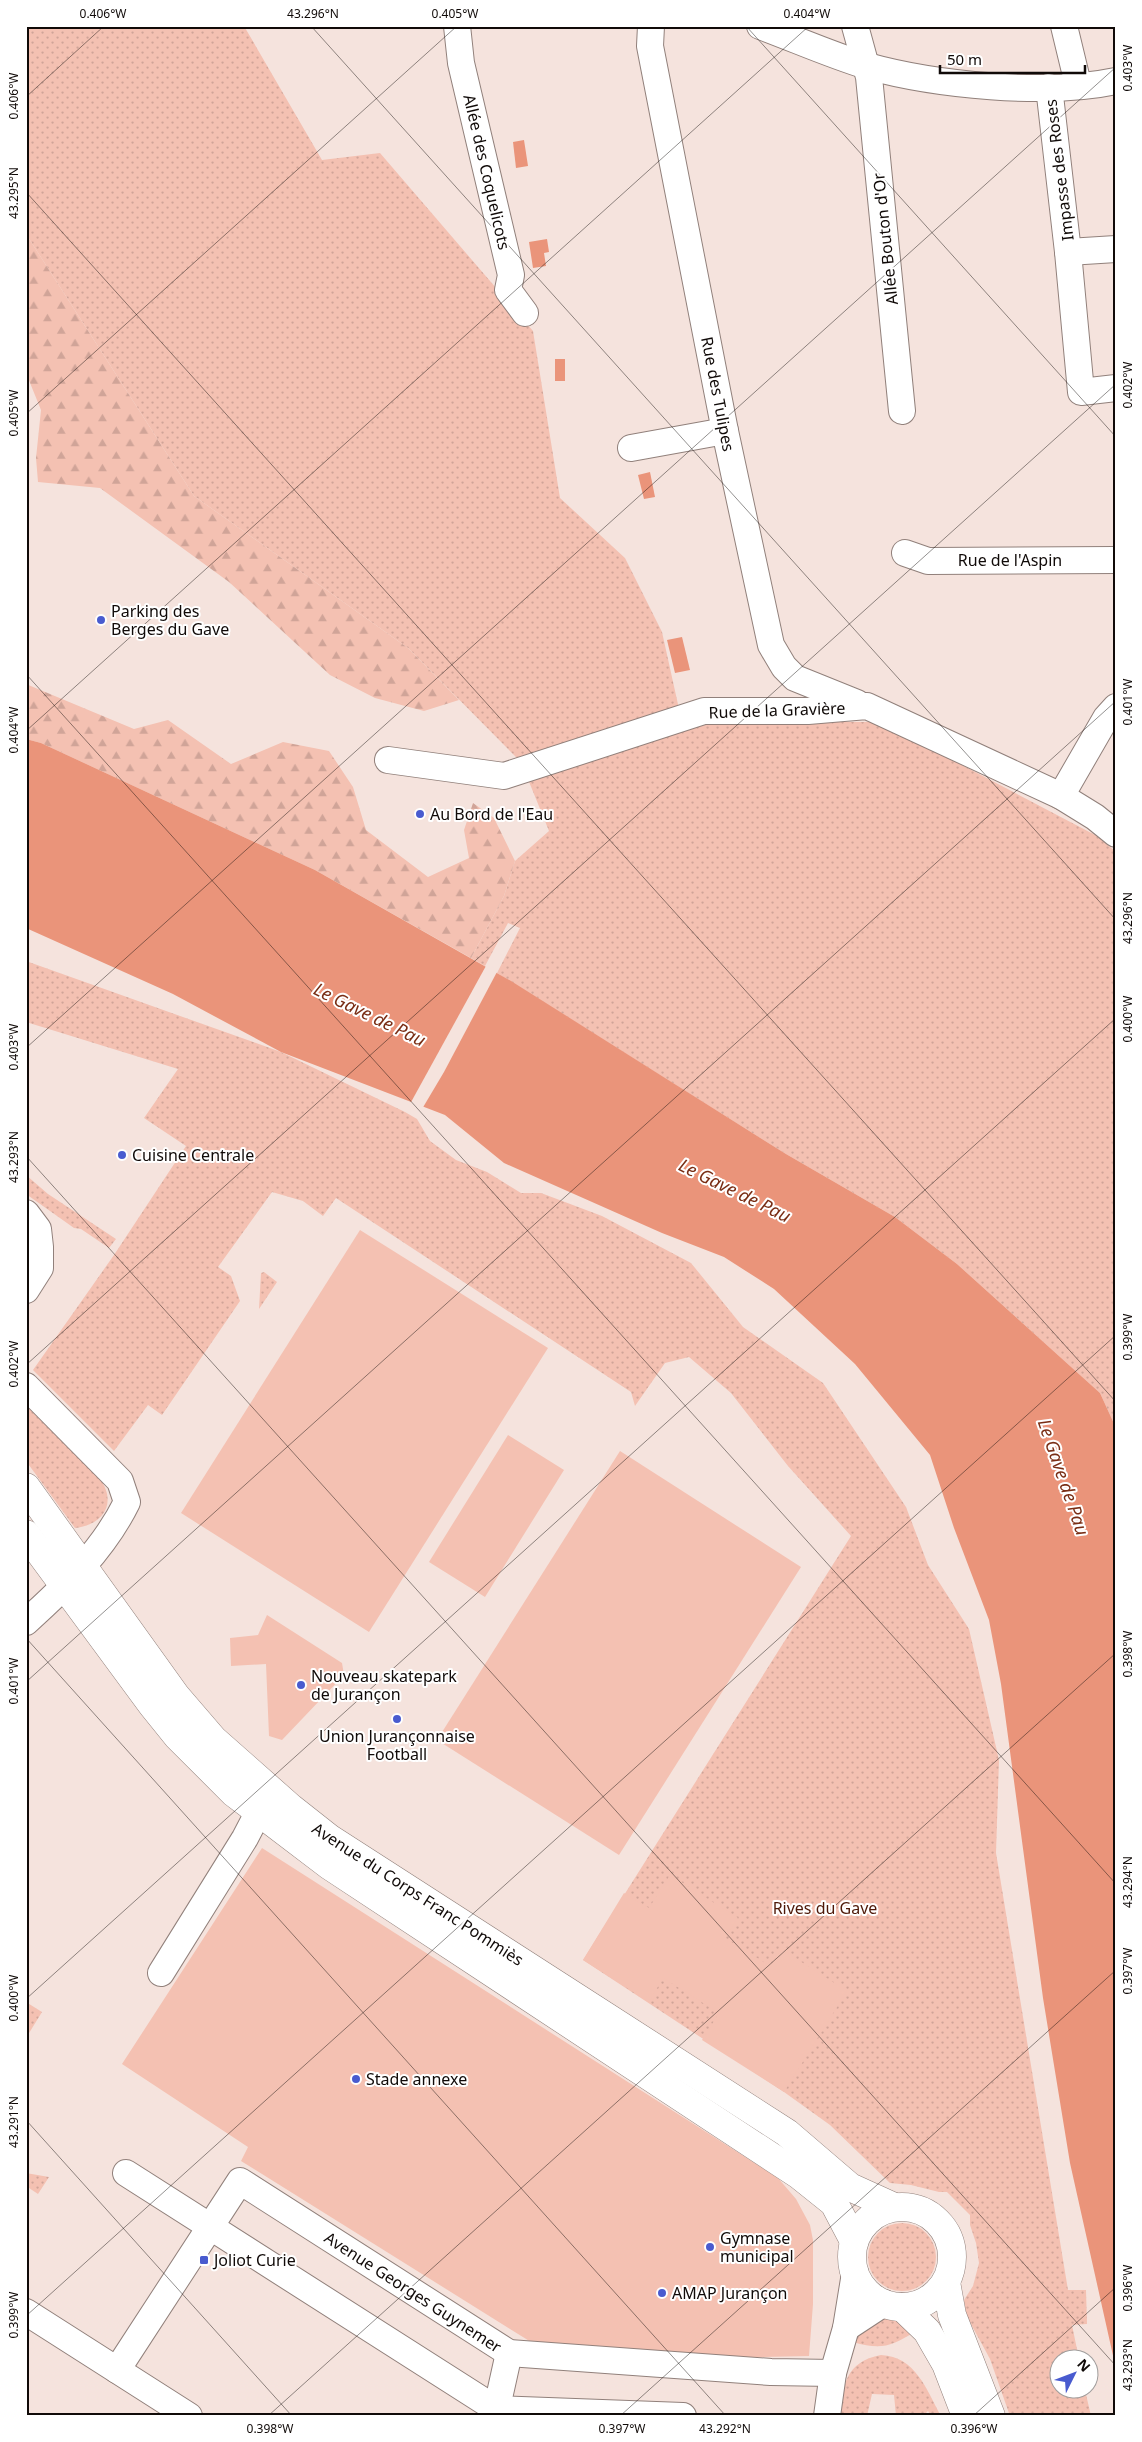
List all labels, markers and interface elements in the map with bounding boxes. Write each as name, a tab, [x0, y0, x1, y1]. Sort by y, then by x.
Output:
text: 0.406°W	[80, 5, 126, 22]
text: 43.296°N	[287, 5, 339, 22]
text: 0.405°W	[432, 5, 478, 22]
text: 0.404°W	[784, 5, 830, 22]
scale bar	[940, 42, 1084, 74]
text: 0.403°W	[1119, 45, 1136, 91]
text: 50 m	[947, 49, 982, 69]
text: 0.406°W	[5, 73, 22, 119]
street label: Allée des Coquelicots	[458, 92, 516, 252]
street label: Impasse des Roses	[1039, 98, 1079, 242]
text: 43.295°N	[5, 167, 22, 219]
street label: Allée Bouton d'Or	[867, 171, 903, 306]
street label: Rue des Tulipes	[696, 335, 740, 453]
text: 0.402°W	[1119, 362, 1136, 408]
text: 0.405°W	[5, 390, 22, 436]
street label: Rue de l'Aspin	[958, 549, 1062, 571]
place label: Parking des Berges du Gave	[111, 600, 229, 640]
marker: Parking des Berges du Gave	[95, 614, 107, 626]
text: 0.401°W	[1119, 679, 1136, 725]
street label: Rue de la Gravière	[708, 697, 846, 723]
text: 0.404°W	[5, 707, 22, 753]
place label: Au Bord de l'Eau	[430, 803, 553, 825]
marker: Au Bord de l'Eau	[414, 808, 426, 820]
text: 43.296°N	[1119, 892, 1136, 944]
water label: Le Gave de Pau	[310, 977, 430, 1051]
text: 0.400°W	[1119, 996, 1136, 1042]
text: 0.403°W	[5, 1024, 22, 1070]
text: 43.293°N	[5, 1131, 22, 1183]
place label: Cuisine Centrale	[132, 1144, 254, 1166]
marker: Cuisine Centrale	[116, 1149, 128, 1161]
water label: Le Gave de Pau	[675, 1153, 795, 1227]
text: 0.399°W	[1119, 1314, 1136, 1360]
text: 0.402°W	[5, 1341, 22, 1387]
water label: Le Gave de Pau	[1033, 1416, 1095, 1538]
text: 0.398°W	[1119, 1631, 1136, 1677]
text: 0.401°W	[5, 1658, 22, 1704]
place label: Nouveau skatepark de Jurançon	[311, 1665, 457, 1705]
marker: Nouveau skatepark de Jurançon	[295, 1679, 307, 1691]
marker: Union Jurançonnaise Football	[391, 1713, 403, 1725]
place label: Union Jurançonnaise Football	[319, 1725, 475, 1765]
street label: Avenue du Corps Franc Pommiès	[308, 1817, 528, 1971]
text: 43.294°N	[1119, 1856, 1136, 1908]
park label: Rives du Gave	[773, 1897, 877, 1919]
text: 0.397°W	[1119, 1948, 1136, 1994]
text: 0.400°W	[5, 1975, 22, 2021]
place label: Stade annexe	[366, 2068, 467, 2090]
marker: Stade annexe	[350, 2073, 362, 2085]
text: 43.291°N	[5, 2096, 22, 2148]
street label: Avenue Georges Guynemer	[320, 2226, 506, 2358]
place label: Gymnase municipal	[720, 2227, 794, 2267]
marker: Gymnase municipal	[704, 2241, 716, 2253]
place label: Joliot Curie	[212, 2249, 296, 2271]
marker: Joliot Curie	[198, 2254, 210, 2266]
text: 0.396°W	[1119, 2265, 1136, 2311]
place label: AMAP Jurançon	[672, 2282, 787, 2304]
marker: AMAP Jurançon	[656, 2287, 668, 2299]
text: 0.399°W	[5, 2292, 22, 2338]
text: 43.293°N	[1119, 2339, 1136, 2391]
north arrow	[1050, 2350, 1100, 2400]
text: N	[1073, 2354, 1095, 2376]
text: 0.398°W	[247, 2420, 293, 2437]
text: 0.397°W	[599, 2420, 645, 2437]
text: 43.292°N	[699, 2420, 751, 2437]
text: 0.396°W	[951, 2420, 997, 2437]

